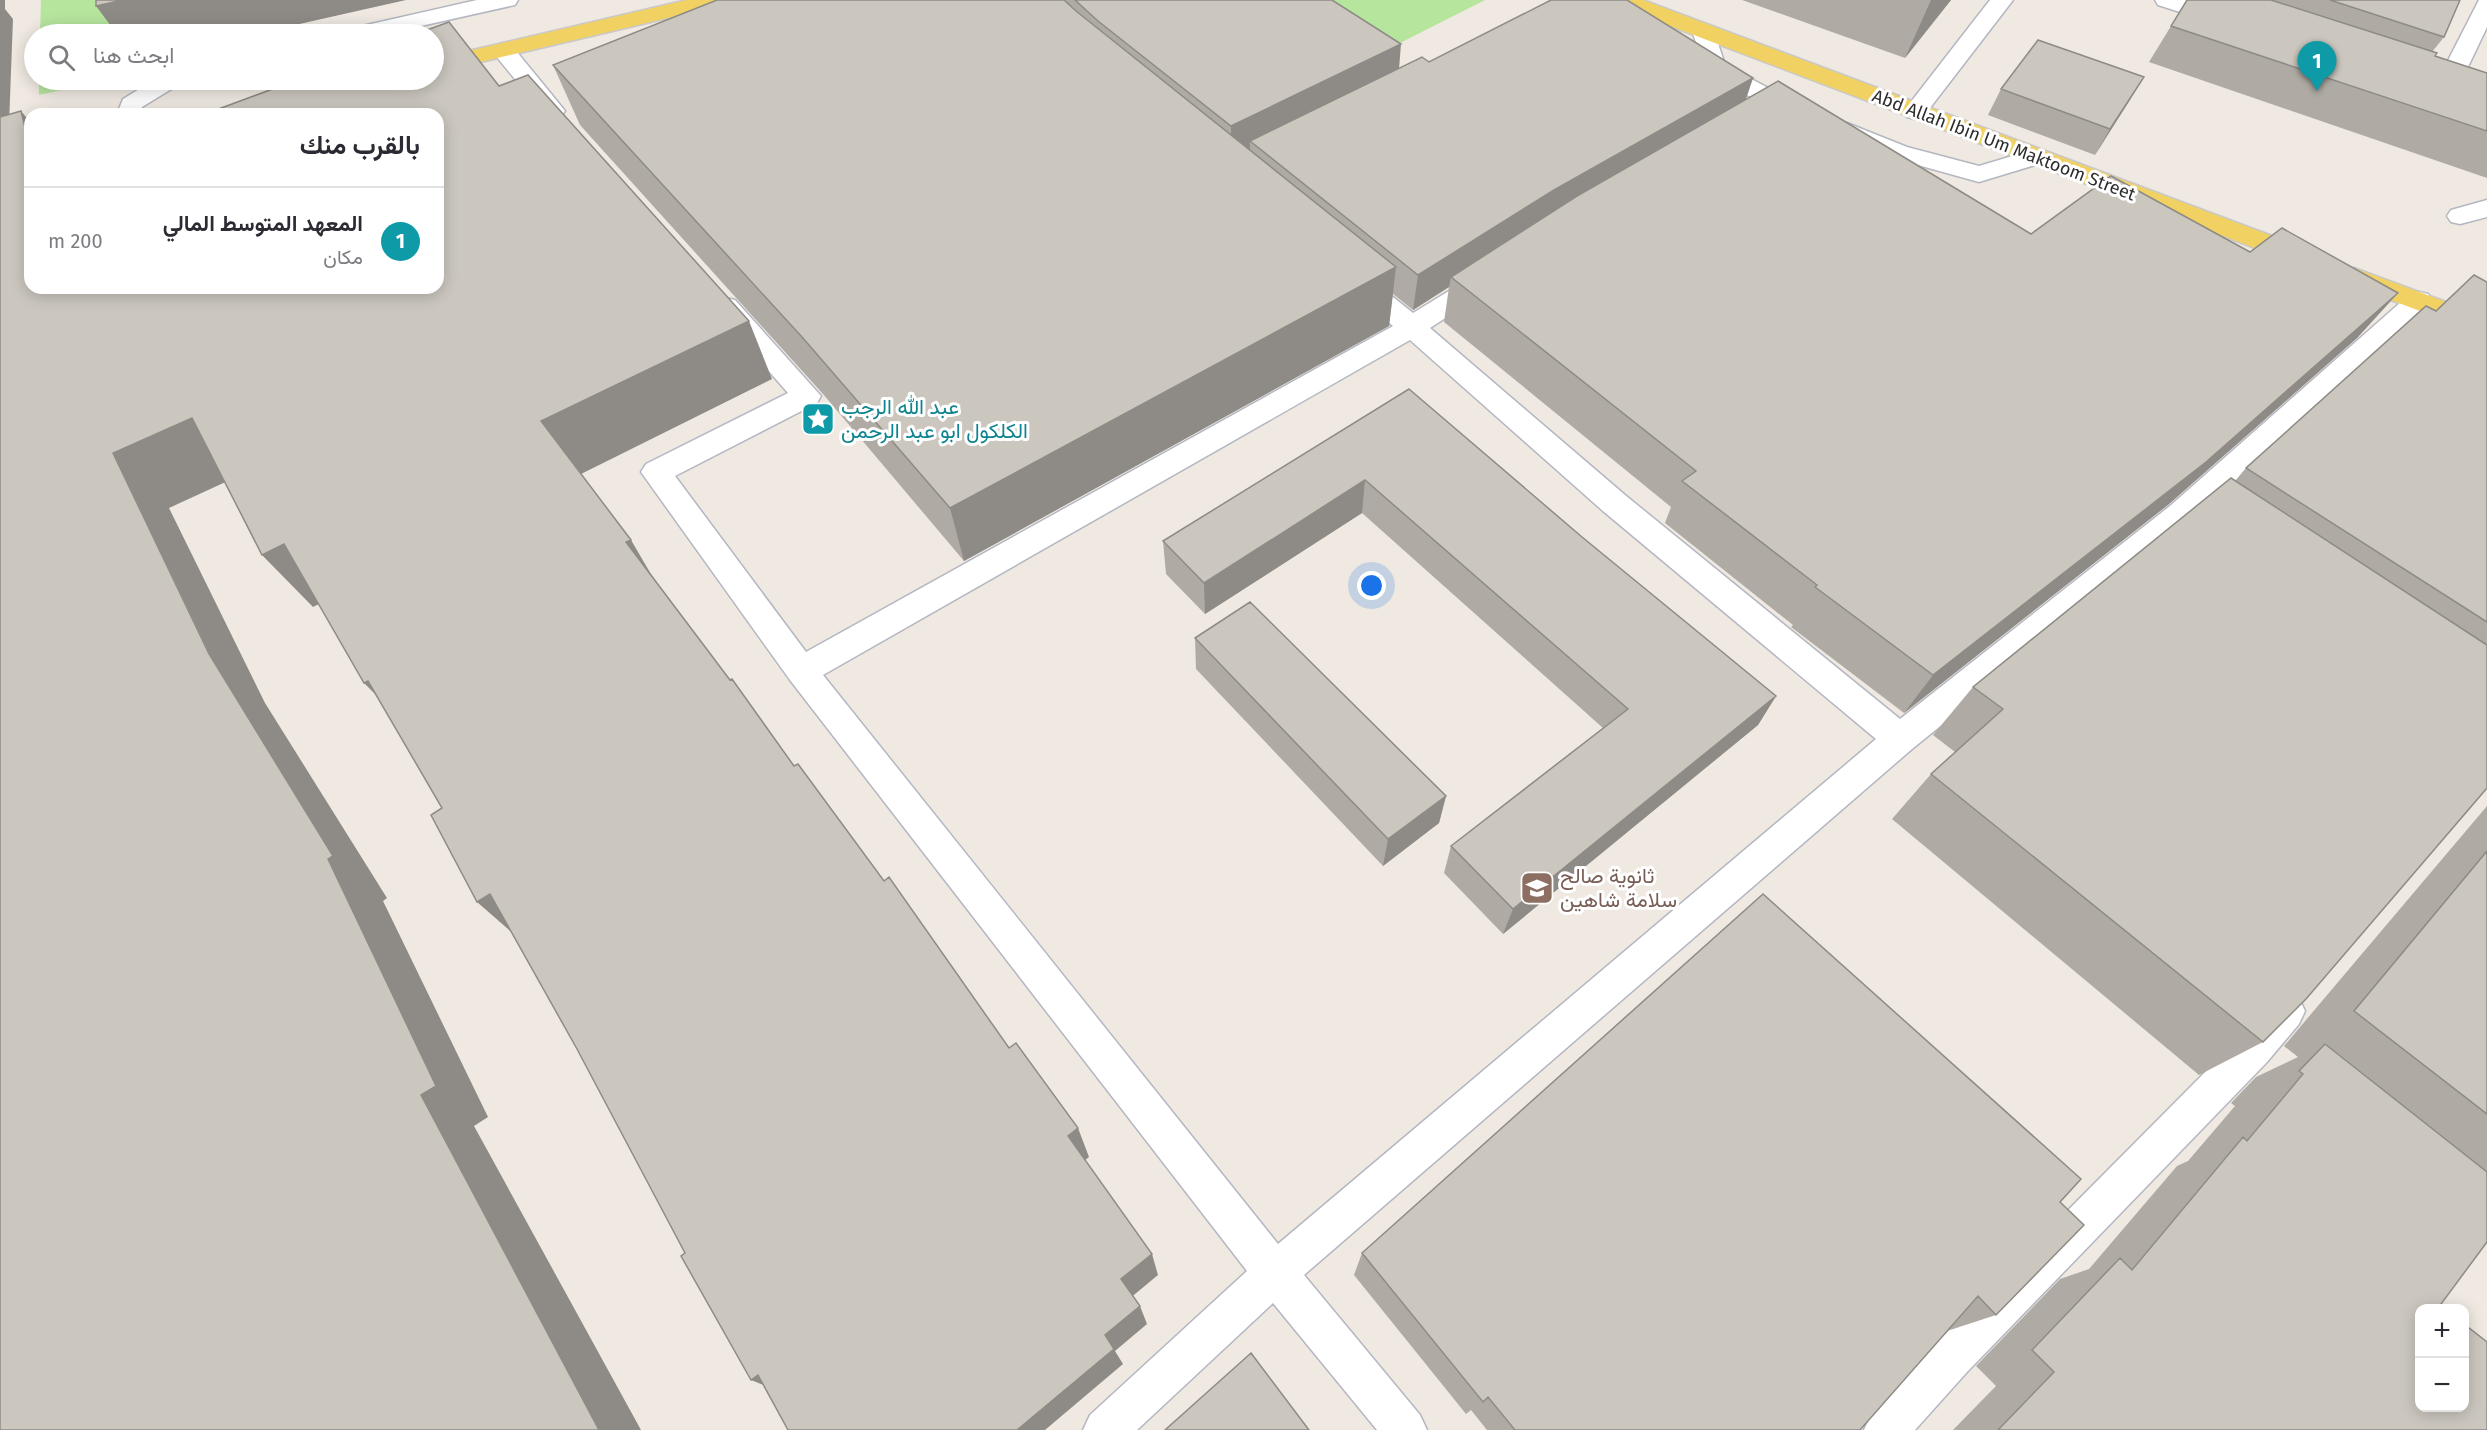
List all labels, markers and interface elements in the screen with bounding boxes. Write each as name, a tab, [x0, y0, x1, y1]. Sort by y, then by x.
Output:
search box	[24, 24, 444, 90]
icon: search	[45, 41, 78, 74]
text: ابحث هنا	[93, 42, 174, 69]
pin: 1	[2298, 42, 2336, 91]
street label: Abd Allah Ibin Um Maktoom Street	[1869, 85, 2139, 206]
text: بالقرب منك	[300, 130, 420, 161]
text: المعهد المتوسط المالي	[163, 210, 363, 237]
text: 200 m	[48, 229, 103, 253]
text: 1	[396, 229, 405, 253]
text: مكان	[323, 245, 363, 269]
place label: عبد الله الرجب الكلكول ابو عبد الرحمن	[841, 394, 1028, 444]
place icon: عبد الله الرجب الكلكول ابو عبد الرحمن	[800, 401, 836, 437]
your location	[1357, 571, 1386, 600]
place label: ثانوية صالح سلامة شاهين	[1560, 863, 1677, 913]
school or university icon: ثانوية صالح سلامة شاهين	[1519, 870, 1555, 906]
map controls	[2415, 1304, 2469, 1412]
button: +	[2415, 1304, 2469, 1358]
button: −	[2415, 1358, 2469, 1412]

